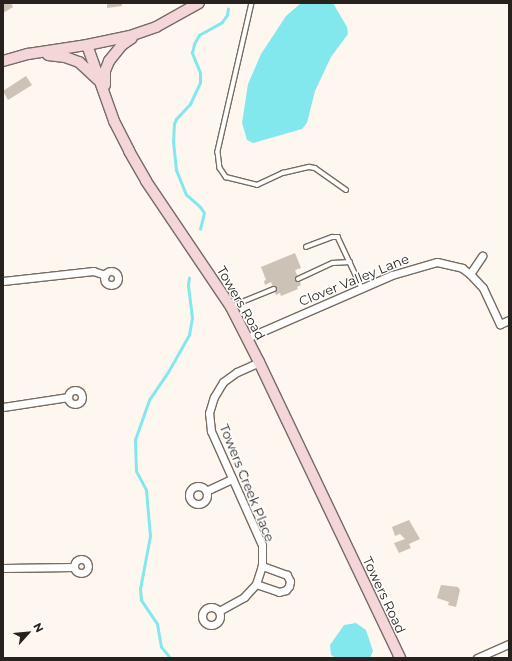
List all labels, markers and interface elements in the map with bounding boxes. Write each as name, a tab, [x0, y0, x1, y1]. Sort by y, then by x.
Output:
street label: Clover Valley Lane	[297, 251, 411, 309]
street label: Towers Road	[214, 263, 268, 343]
street label: Towers Creek Place	[216, 422, 278, 544]
street label: Towers Road	[359, 554, 409, 636]
north arrow	[8, 613, 48, 653]
text: N	[30, 620, 47, 635]

